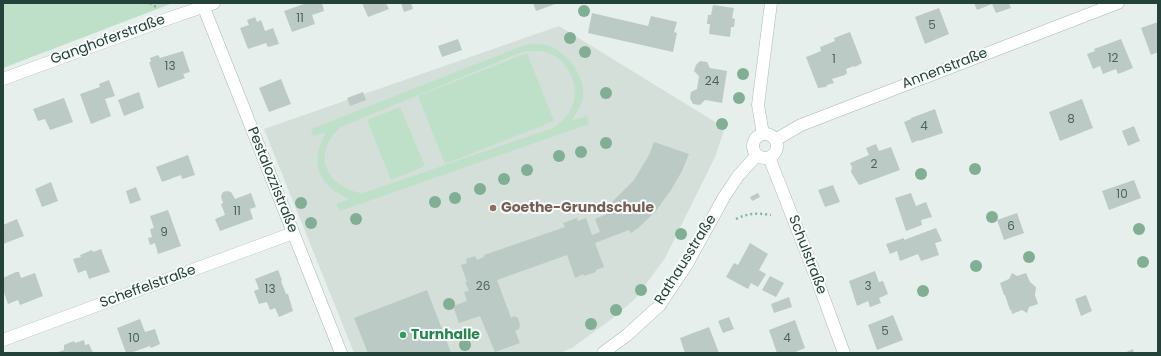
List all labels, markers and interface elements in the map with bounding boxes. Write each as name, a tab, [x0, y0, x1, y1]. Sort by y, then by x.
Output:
street label: Ganghoferstraße	[49, 11, 167, 69]
house number: 11	[296, 12, 304, 26]
house number: 5	[928, 19, 936, 33]
street label: Annenstraße	[900, 45, 990, 93]
house number: 12	[1108, 52, 1118, 66]
house number: 1	[832, 53, 836, 67]
house number: 13	[165, 60, 175, 74]
house number: 24	[705, 75, 719, 89]
house number: 8	[1067, 113, 1075, 127]
house number: 4	[920, 120, 928, 134]
street label: Pestalozzistraße	[243, 125, 301, 235]
house number: 2	[871, 158, 877, 172]
house number: 10	[1116, 188, 1128, 202]
place label: Goethe-Grundschule	[501, 200, 654, 216]
marker: Goethe-Grundschule	[488, 203, 498, 213]
house number: 11	[233, 205, 241, 219]
street label: Rathausstraße	[652, 212, 720, 308]
street label: Schulstraße	[784, 213, 830, 297]
house number: 6	[1007, 220, 1015, 234]
house number: 9	[160, 226, 168, 240]
street label: Scheffelstraße	[98, 262, 198, 312]
house number: 26	[476, 280, 490, 294]
house number: 3	[864, 280, 872, 294]
house number: 13	[265, 283, 275, 297]
house number: 5	[881, 325, 889, 339]
place label: Turnhalle	[411, 327, 480, 343]
marker: Turnhalle	[398, 330, 408, 340]
house number: 10	[128, 332, 140, 346]
house number: 4	[783, 332, 791, 346]

